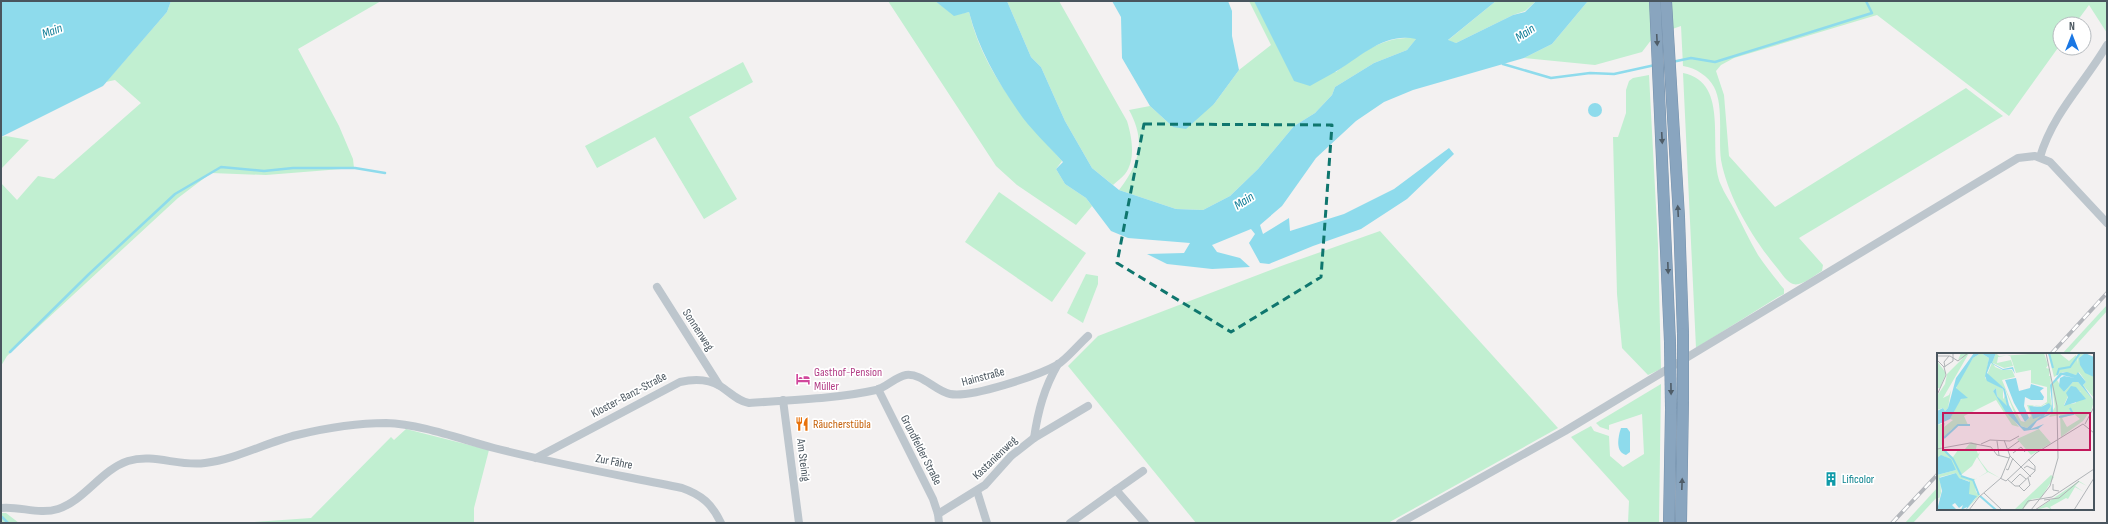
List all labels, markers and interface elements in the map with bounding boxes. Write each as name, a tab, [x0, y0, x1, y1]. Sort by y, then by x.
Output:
north arrow	[2052, 16, 2092, 56]
water label: Main	[40, 20, 65, 42]
water label: Main	[1512, 20, 1538, 45]
text: N	[2069, 20, 2075, 33]
one-way arrow	[1654, 34, 1661, 46]
one-way arrow	[1659, 132, 1666, 144]
water label: Main	[1231, 188, 1257, 213]
one-way arrow	[1675, 205, 1682, 217]
one-way arrow	[1664, 262, 1671, 274]
street label: Sonnenweg	[679, 306, 717, 354]
inset map	[1937, 353, 2094, 510]
street label: Hainstraße	[960, 364, 1006, 390]
place label: Gasthof-Pension Müller	[814, 365, 882, 394]
street label: Kloster-Banz-Straße	[589, 369, 670, 421]
hotel icon: Gasthof-Pension Müller	[795, 371, 811, 387]
one-way arrow	[1668, 383, 1674, 396]
street label: Grundfelder Straße	[897, 412, 945, 488]
restaurant icon: Räucherstübla	[794, 416, 810, 432]
place label: Räucherstübla	[813, 417, 871, 432]
street label: Kastanienweg	[970, 433, 1021, 483]
street label: Am Steinig	[793, 437, 813, 482]
street label: Zur Fähre	[594, 451, 634, 473]
building icon: Lificolor	[1823, 471, 1839, 487]
place label: Lificolor	[1842, 472, 1875, 487]
one-way arrow	[1679, 477, 1685, 490]

